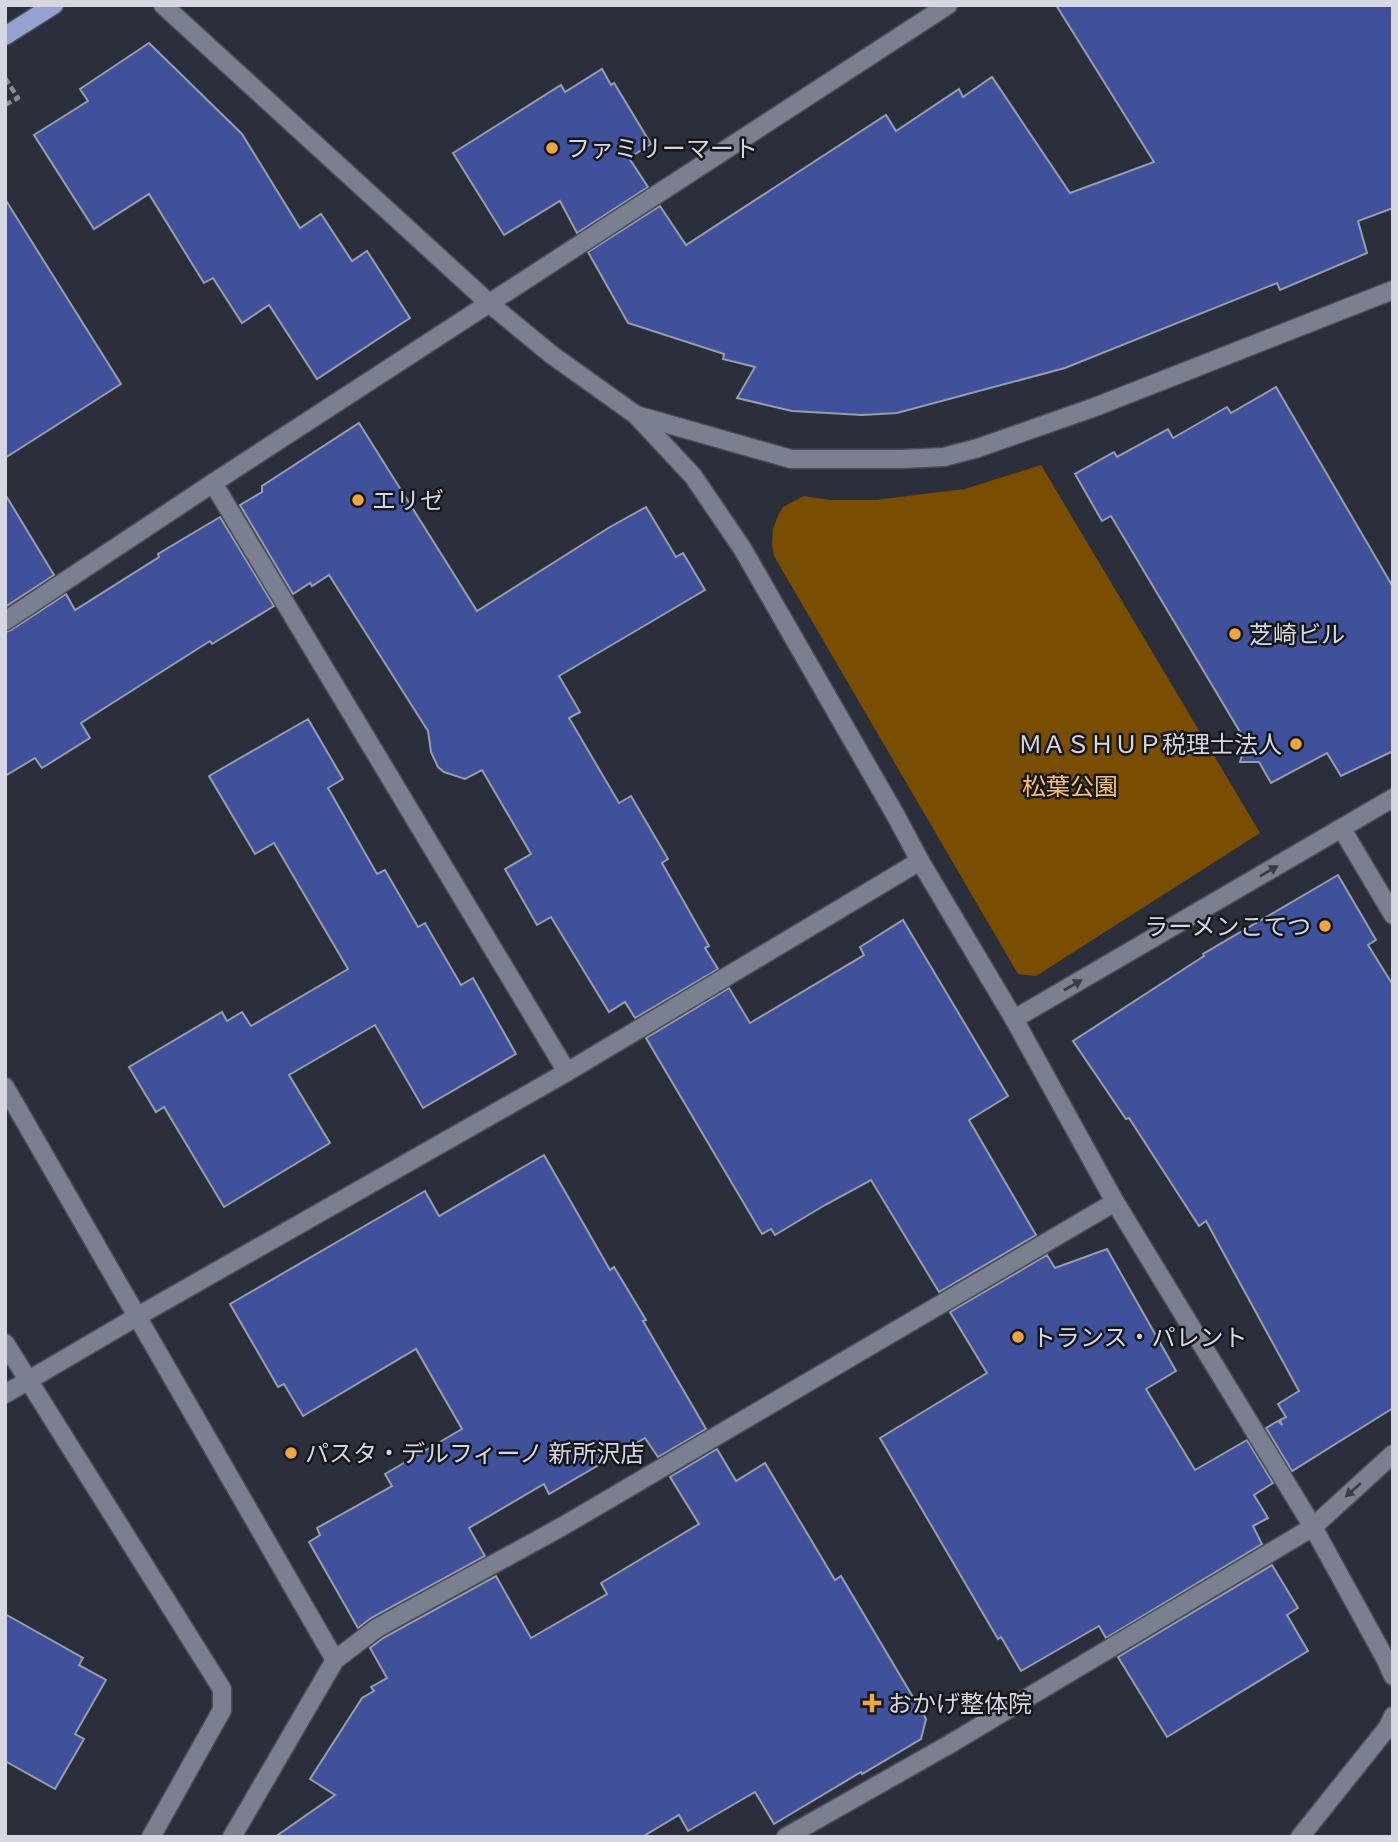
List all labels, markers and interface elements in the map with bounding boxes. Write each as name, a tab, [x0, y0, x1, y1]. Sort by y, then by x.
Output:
place label: ファミリーマート	[566, 130, 758, 166]
marker: ファミリーマート	[544, 140, 560, 156]
place label: エリゼ	[372, 482, 444, 518]
marker: エリゼ	[350, 492, 366, 508]
place label: 芝崎ビル	[1249, 616, 1345, 652]
marker: 芝崎ビル	[1227, 626, 1243, 642]
place label: ＭＡＳＨＵＰ税理士法人	[1018, 726, 1282, 762]
marker: ＭＡＳＨＵＰ税理士法人	[1288, 736, 1304, 752]
park label: 松葉公園	[1022, 768, 1118, 804]
one-way arrow	[1260, 865, 1279, 877]
place label: ラーメンこてつ	[1144, 908, 1311, 944]
marker: ラーメンこてつ	[1317, 918, 1333, 934]
one-way arrow	[1063, 979, 1082, 991]
place label: トランス・パレント	[1032, 1319, 1248, 1355]
marker: トランス・パレント	[1010, 1329, 1026, 1345]
place label: パスタ・デルフィーノ 新所沢店	[305, 1435, 644, 1471]
marker: パスタ・デルフィーノ 新所沢店	[283, 1445, 299, 1461]
one-way arrow	[1345, 1482, 1362, 1498]
place label: おかげ整体院	[888, 1685, 1032, 1721]
marker: おかげ整体院	[862, 1693, 882, 1713]

